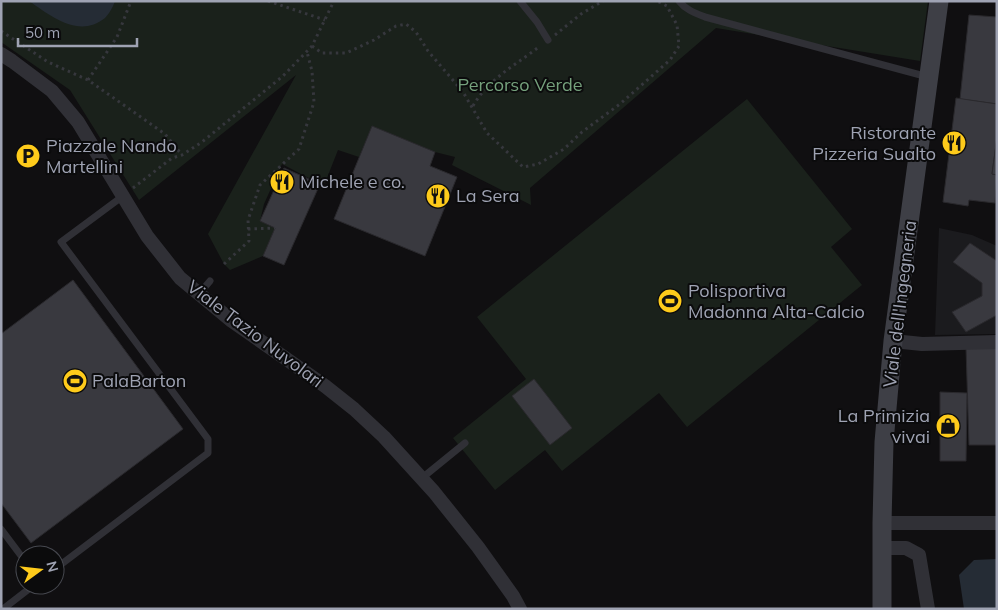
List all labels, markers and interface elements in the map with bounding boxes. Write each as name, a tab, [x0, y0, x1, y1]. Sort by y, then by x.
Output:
scale bar	[18, 15, 136, 47]
text: 50 m	[25, 23, 60, 42]
park label: Percorso Verde	[457, 73, 583, 96]
place label: Ristorante Pizzeria Sualto	[812, 121, 936, 165]
restaurant icon: Ristorante Pizzeria Sualto	[941, 130, 967, 156]
place label: Piazzale Nando Martellini	[46, 134, 177, 178]
parking icon: Piazzale Nando Martellini	[15, 143, 41, 169]
restaurant icon: Michele e co.	[269, 169, 295, 195]
place label: Michele e co.	[300, 170, 405, 193]
restaurant icon: La Sera	[425, 183, 451, 209]
place label: La Sera	[456, 184, 520, 207]
street label: Viale dell'Ingegneria	[878, 219, 921, 389]
street label: Viale Tazio Nuvolari	[183, 275, 328, 392]
place label: Polisportiva Madonna Alta-Calcio	[688, 279, 865, 323]
sports icon: Polisportiva Madonna Alta-Calcio	[657, 288, 683, 314]
sports icon: PalaBarton	[62, 368, 88, 394]
place label: PalaBarton	[92, 369, 186, 392]
place label: La Primizia vivai	[838, 404, 930, 448]
shop icon: La Primizia vivai	[935, 413, 961, 439]
north arrow	[15, 545, 65, 595]
text: N	[42, 559, 63, 574]

